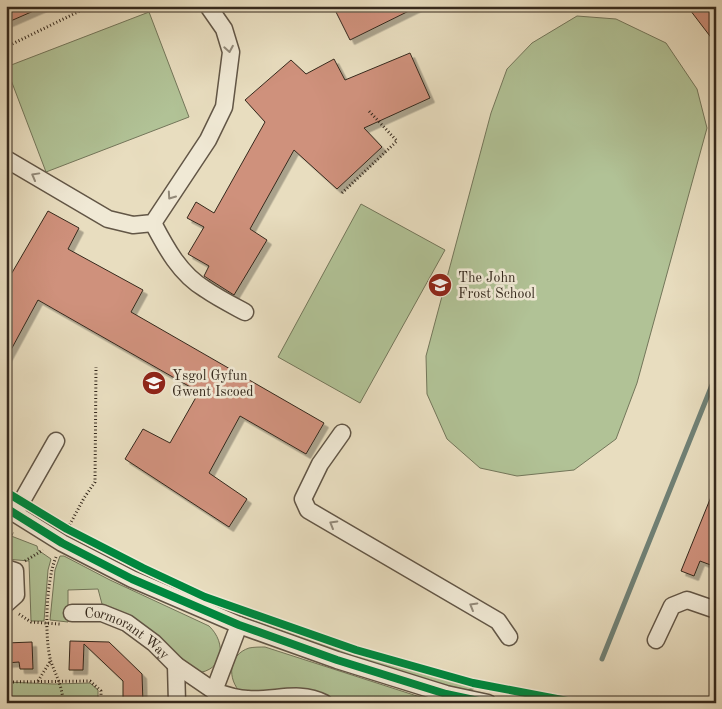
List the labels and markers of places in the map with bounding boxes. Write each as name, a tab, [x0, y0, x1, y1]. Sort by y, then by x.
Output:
place label: The John Frost School	[458, 271, 535, 301]
school or university icon: The John Frost School	[427, 272, 453, 298]
place label: Ysgol Gyfun Gwent Iscoed	[172, 369, 253, 399]
school or university icon: Ysgol Gyfun Gwent Iscoed	[141, 370, 167, 396]

